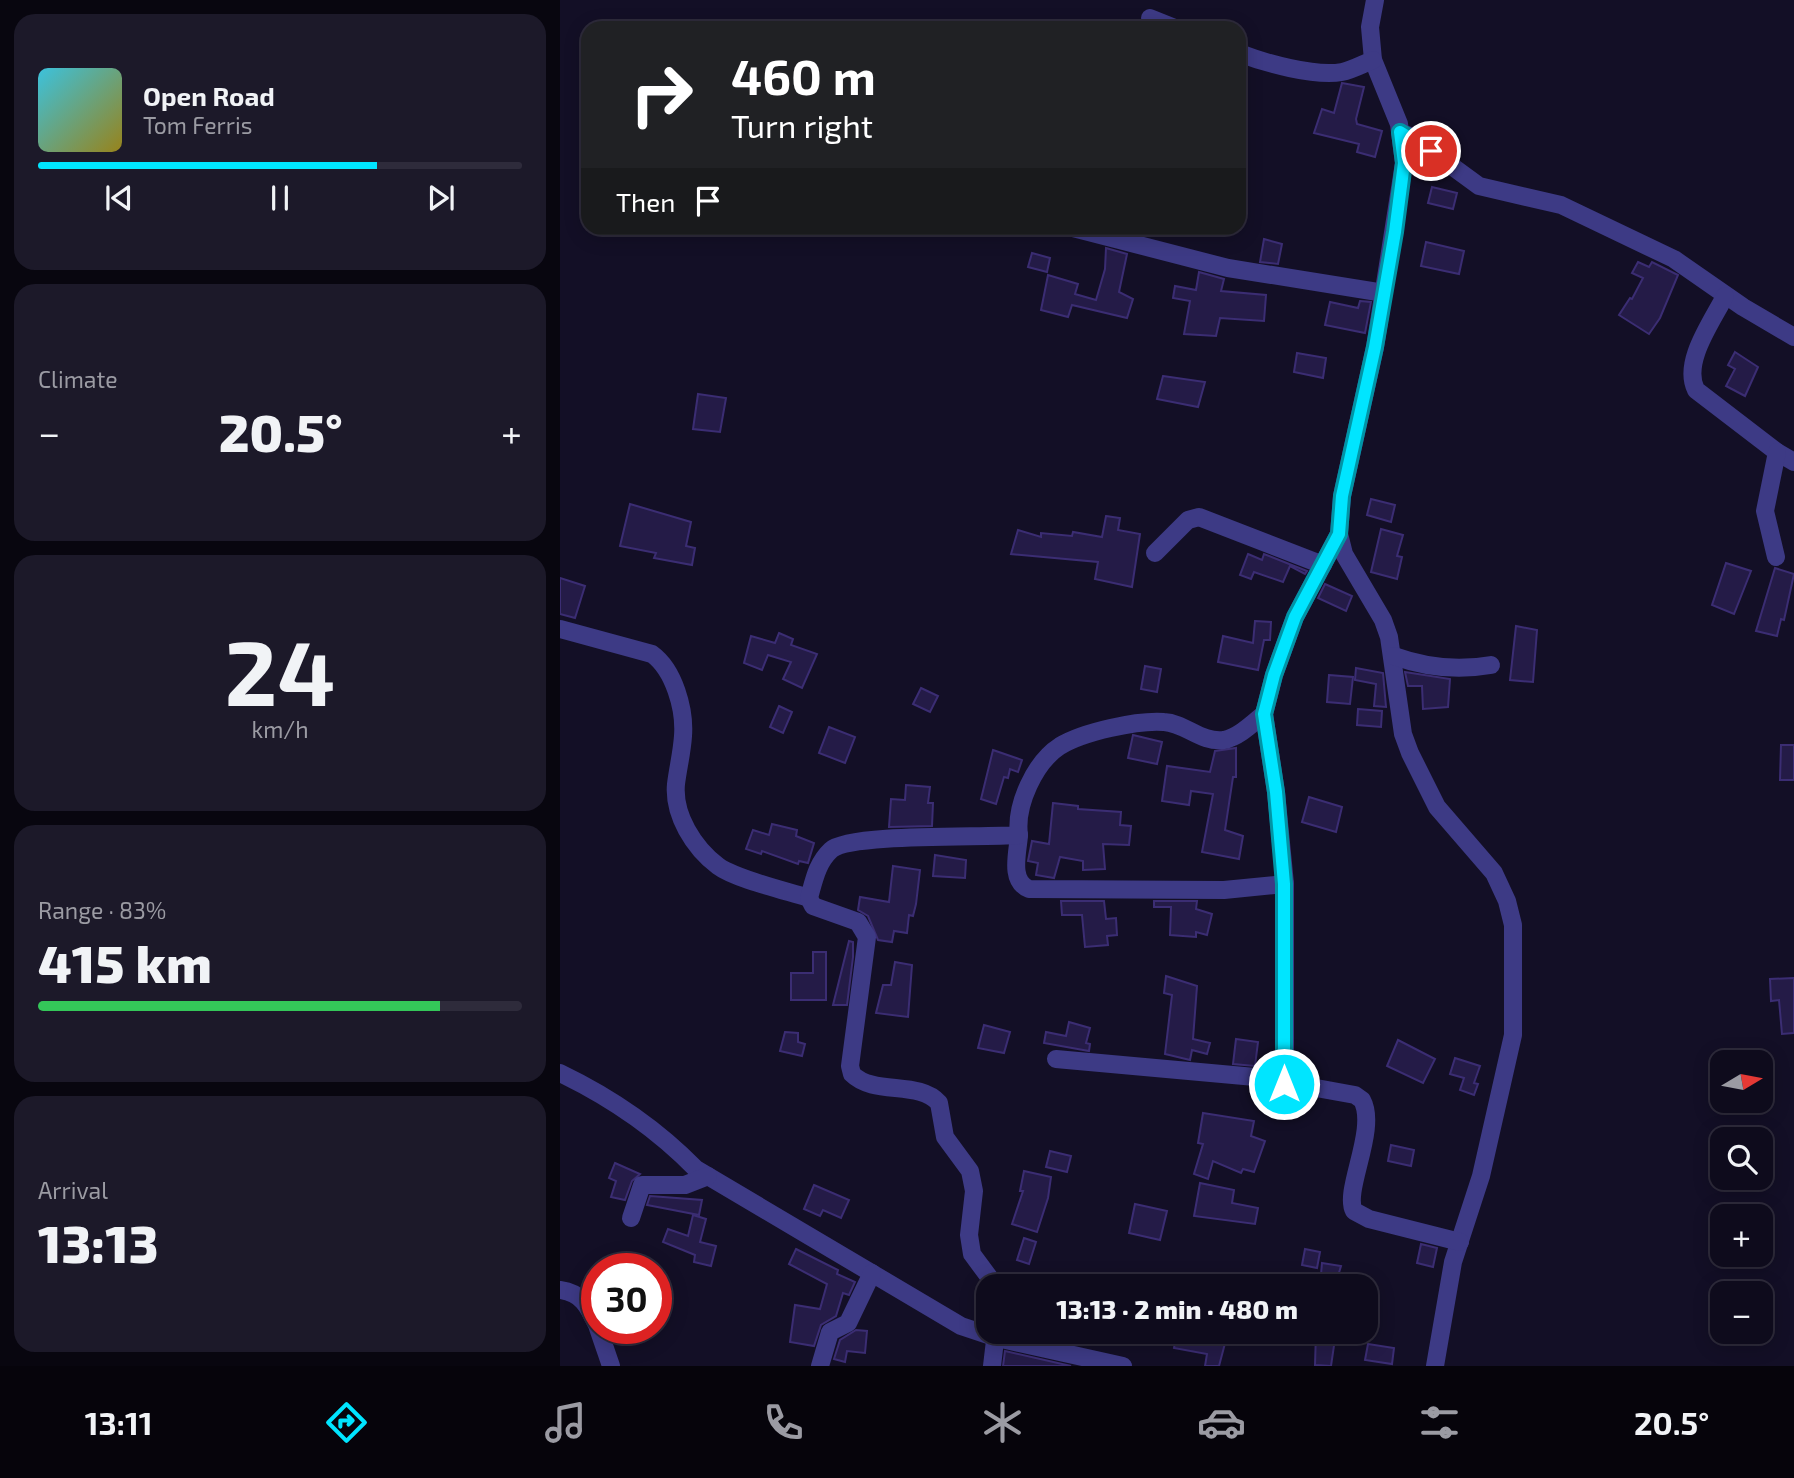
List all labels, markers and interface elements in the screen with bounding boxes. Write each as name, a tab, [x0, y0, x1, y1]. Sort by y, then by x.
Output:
text: 460 m	[731, 46, 876, 105]
icon: right	[616, 49, 707, 140]
text: Open Road	[143, 80, 275, 111]
text: Turn right	[731, 106, 873, 144]
text: Tom Ferris	[143, 111, 252, 139]
pin	[1401, 121, 1461, 181]
icon: arrive	[1412, 132, 1450, 170]
icon: previous	[100, 179, 138, 217]
icon: pause	[261, 179, 299, 217]
icon: next	[422, 179, 460, 217]
icon: arrive	[689, 182, 727, 220]
text: Then	[616, 186, 675, 217]
text: Climate	[38, 365, 118, 393]
text: 20.5°	[219, 400, 343, 462]
text: −	[38, 409, 60, 455]
text: +	[501, 409, 522, 455]
text: 24	[225, 615, 335, 724]
text: km/h	[251, 715, 309, 743]
text: Range · 83%	[38, 896, 166, 924]
text: 415 km	[38, 931, 212, 993]
position arrow	[1247, 1047, 1321, 1121]
north arrow	[1710, 1050, 1773, 1113]
map controls	[1710, 1050, 1773, 1344]
button: search	[1710, 1127, 1773, 1190]
text: Arrival	[38, 1176, 108, 1204]
button: +	[1710, 1204, 1773, 1267]
text: 13:13	[38, 1211, 158, 1273]
speed limit sign: 30	[581, 1253, 672, 1344]
button: −	[1710, 1281, 1773, 1344]
text: 13:13 · 2 min · 480 m	[1056, 1293, 1298, 1324]
icon: directions	[322, 1398, 371, 1447]
icon: music	[541, 1398, 590, 1447]
icon: phone	[759, 1398, 808, 1447]
icon: climate	[978, 1398, 1027, 1447]
icon: car	[1197, 1398, 1246, 1447]
icon: filters	[1415, 1398, 1464, 1447]
text: 13:11	[85, 1403, 153, 1441]
text: 20.5°	[1634, 1403, 1709, 1441]

